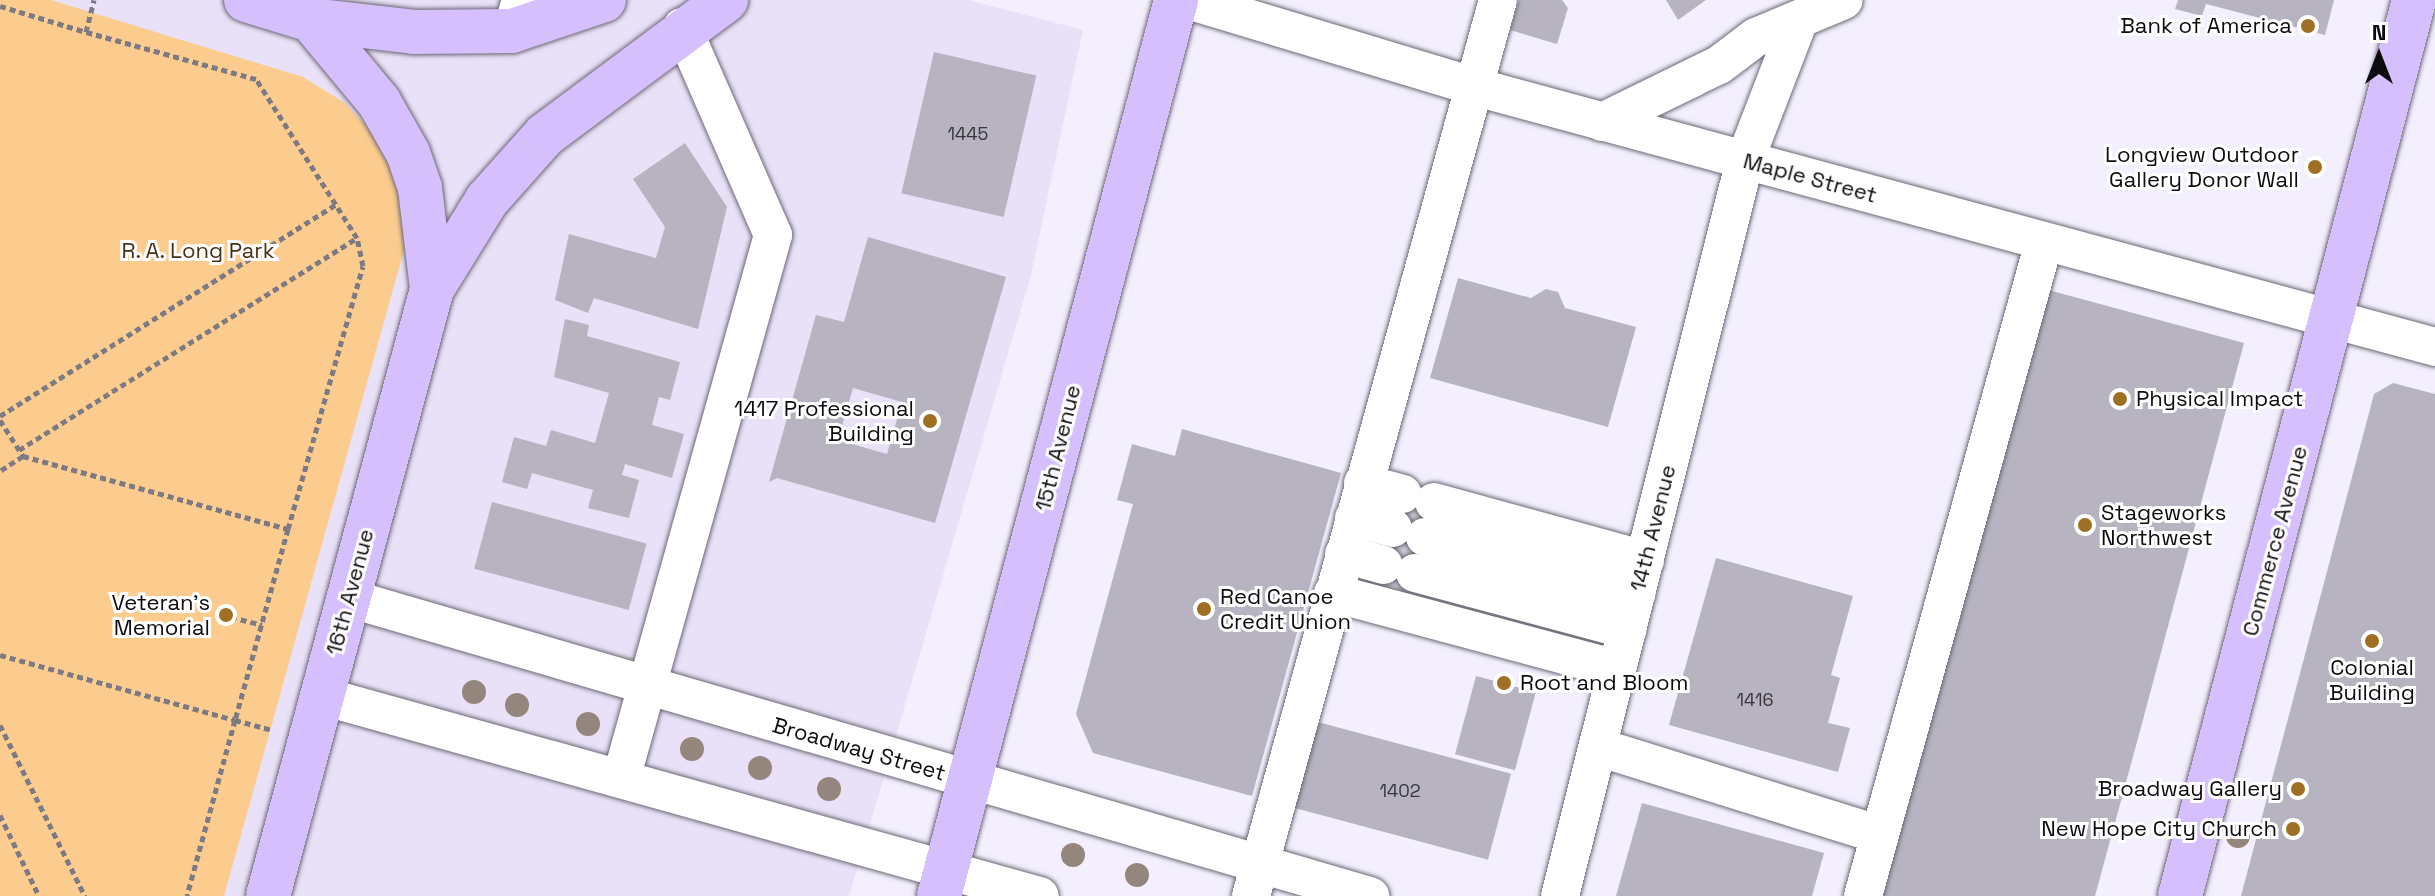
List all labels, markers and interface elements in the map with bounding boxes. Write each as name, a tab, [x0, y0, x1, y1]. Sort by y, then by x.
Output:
place label: Bank of America	[2120, 13, 2292, 39]
north arrow	[2339, 16, 2419, 96]
marker: Bank of America	[2299, 17, 2317, 35]
text: N	[2372, 18, 2386, 46]
house number: 1445	[948, 123, 988, 145]
place label: Longview Outdoor Gallery Donor Wall	[2105, 141, 2299, 192]
street label: Maple Street	[1740, 148, 1880, 208]
marker: Longview Outdoor Gallery Donor Wall	[2306, 158, 2324, 176]
park label: R. A. Long Park	[121, 238, 275, 264]
street label: 15th Avenue	[1030, 382, 1086, 514]
place label: Physical Impact	[2136, 386, 2303, 412]
marker: Physical Impact	[2111, 390, 2129, 408]
place label: 1417 Professional Building	[734, 395, 914, 446]
marker: 1417 Professional Building	[921, 412, 939, 430]
street label: Commerce Avenue	[2237, 443, 2313, 639]
street label: 14th Avenue	[1624, 462, 1682, 594]
place label: Stageworks Northwest	[2101, 499, 2226, 550]
marker: Stageworks Northwest	[2076, 516, 2094, 534]
street label: 16th Avenue	[320, 526, 380, 658]
place label: Red Canoe Credit Union	[1220, 583, 1351, 634]
place label: Veteran's Memorial	[111, 589, 210, 640]
marker: Red Canoe Credit Union	[1195, 600, 1213, 618]
marker: Veteran's Memorial	[217, 606, 235, 624]
marker: Colonial Building	[2363, 632, 2381, 650]
place label: Colonial Building	[2329, 654, 2415, 706]
place label: Root and Bloom	[1520, 670, 1688, 696]
marker: Root and Bloom	[1495, 674, 1513, 692]
house number: 1416	[1737, 689, 1773, 711]
street label: Broadway Street	[769, 712, 949, 786]
place label: Broadway Gallery	[2098, 776, 2282, 802]
house number: 1402	[1379, 780, 1421, 802]
marker: Broadway Gallery	[2289, 780, 2307, 798]
place label: New Hope City Church	[2041, 816, 2277, 842]
marker: New Hope City Church	[2284, 820, 2302, 838]

